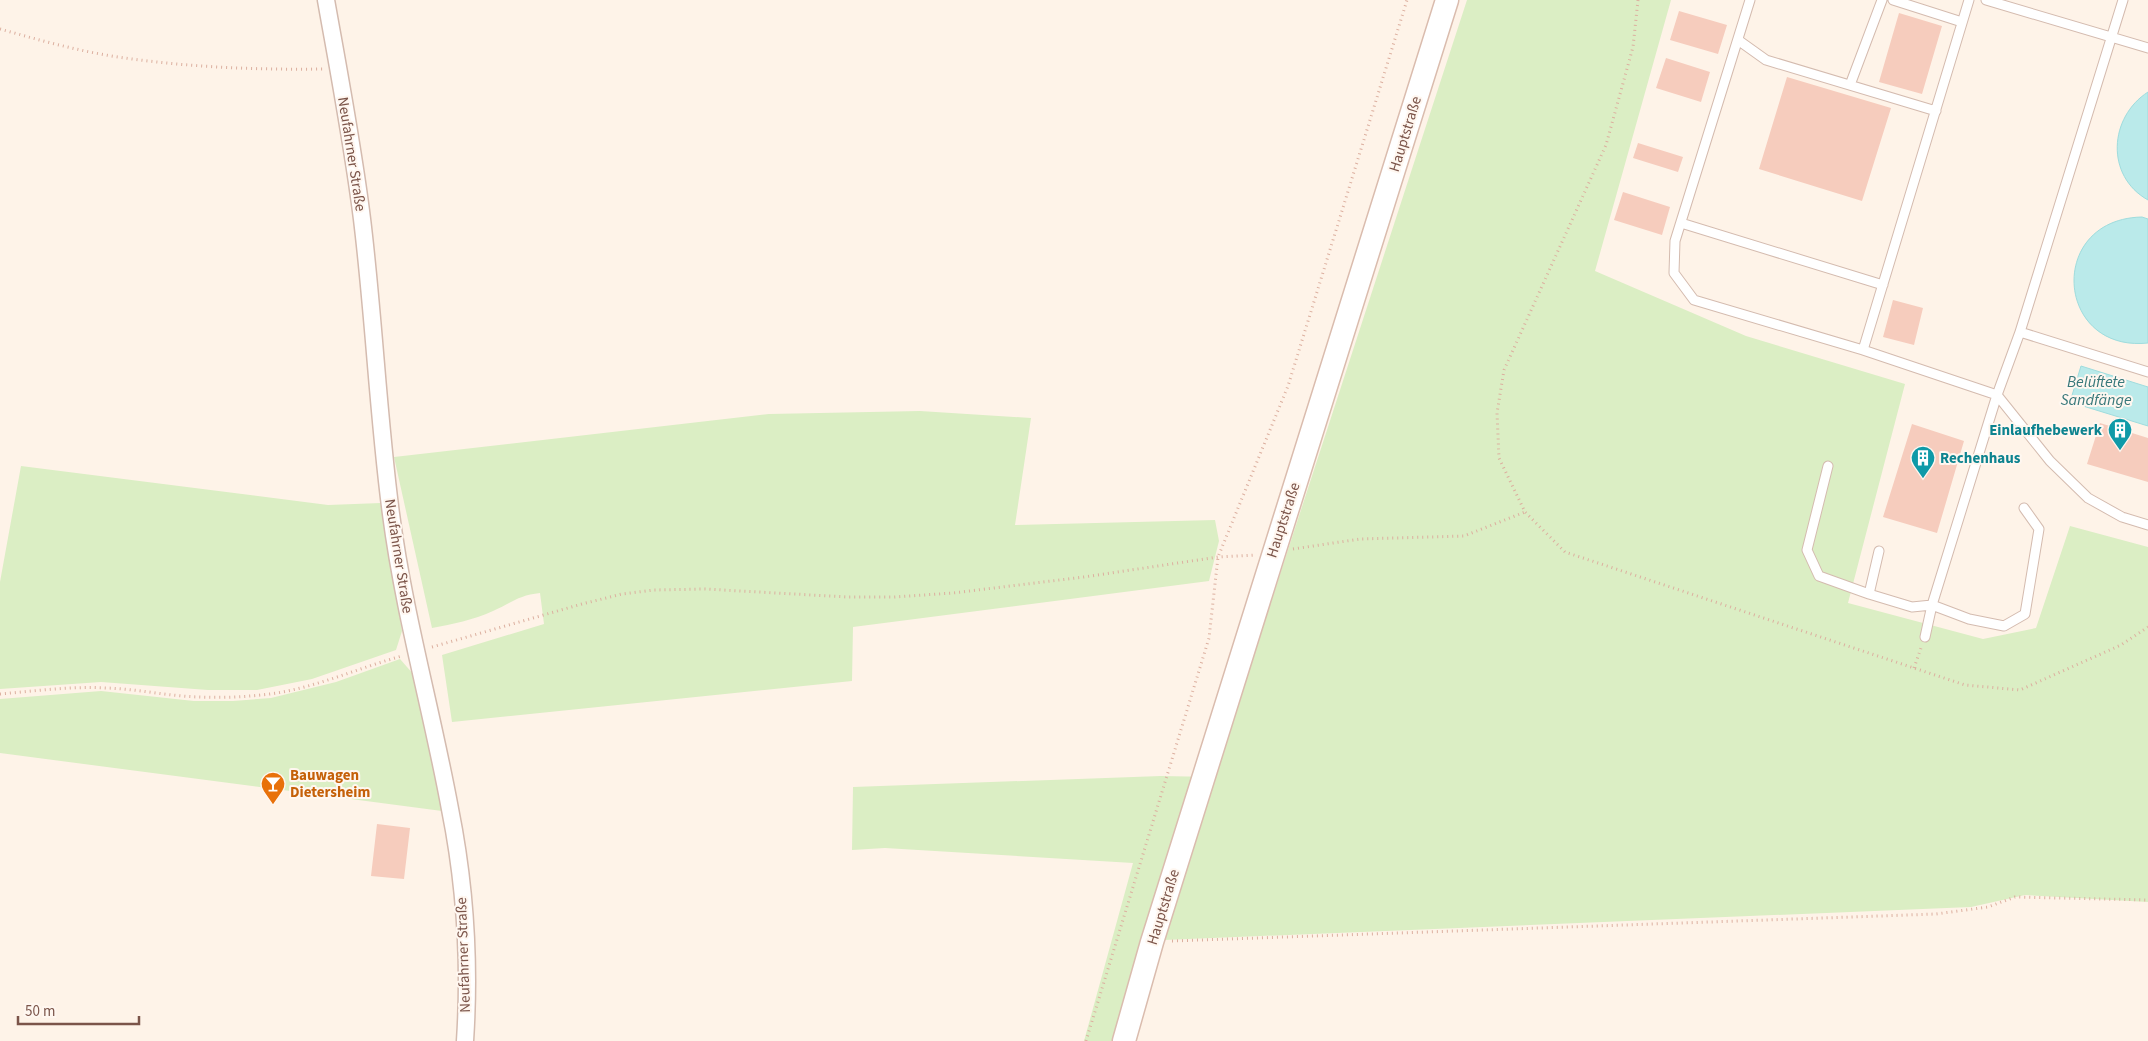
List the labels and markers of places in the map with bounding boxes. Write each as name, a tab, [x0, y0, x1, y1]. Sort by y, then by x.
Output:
building icon: Einlaufhebewerk	[2107, 417, 2133, 451]
place label: Einlaufhebewerk	[1989, 420, 2103, 441]
building icon: Rechenhaus	[1910, 445, 1936, 479]
place label: Rechenhaus	[1940, 448, 2021, 469]
place label: Bauwagen Dietersheim	[290, 765, 370, 803]
bar icon: Bauwagen Dietersheim	[260, 771, 286, 805]

